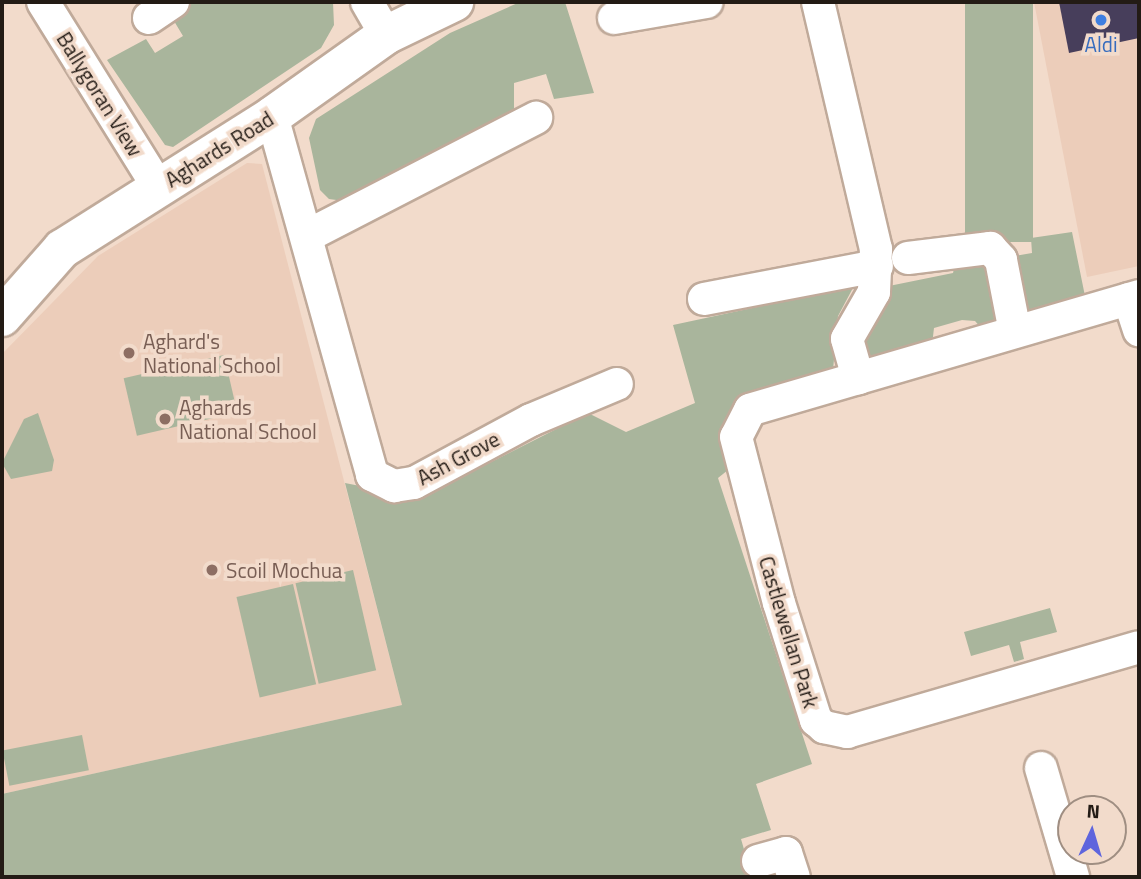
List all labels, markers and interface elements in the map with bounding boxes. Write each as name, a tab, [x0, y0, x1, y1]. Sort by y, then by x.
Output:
marker: Aldi	[1093, 12, 1109, 28]
street label: Ballygoran View	[52, 27, 148, 161]
place label: Aldi	[1084, 31, 1118, 57]
street label: Aghards Road	[160, 106, 278, 192]
place label: Aghard's National School	[143, 328, 281, 378]
marker: Aghard's National School	[121, 345, 137, 361]
place label: Aghards National School	[179, 394, 317, 444]
marker: Aghards National School	[157, 411, 173, 427]
street label: Ash Grove	[413, 426, 503, 490]
street label: Castlewellan Park	[754, 553, 824, 711]
place label: Scoil Mochua	[226, 557, 342, 583]
marker: Scoil Mochua	[204, 562, 220, 578]
north arrow	[1057, 795, 1127, 865]
text: N	[1086, 796, 1101, 825]

